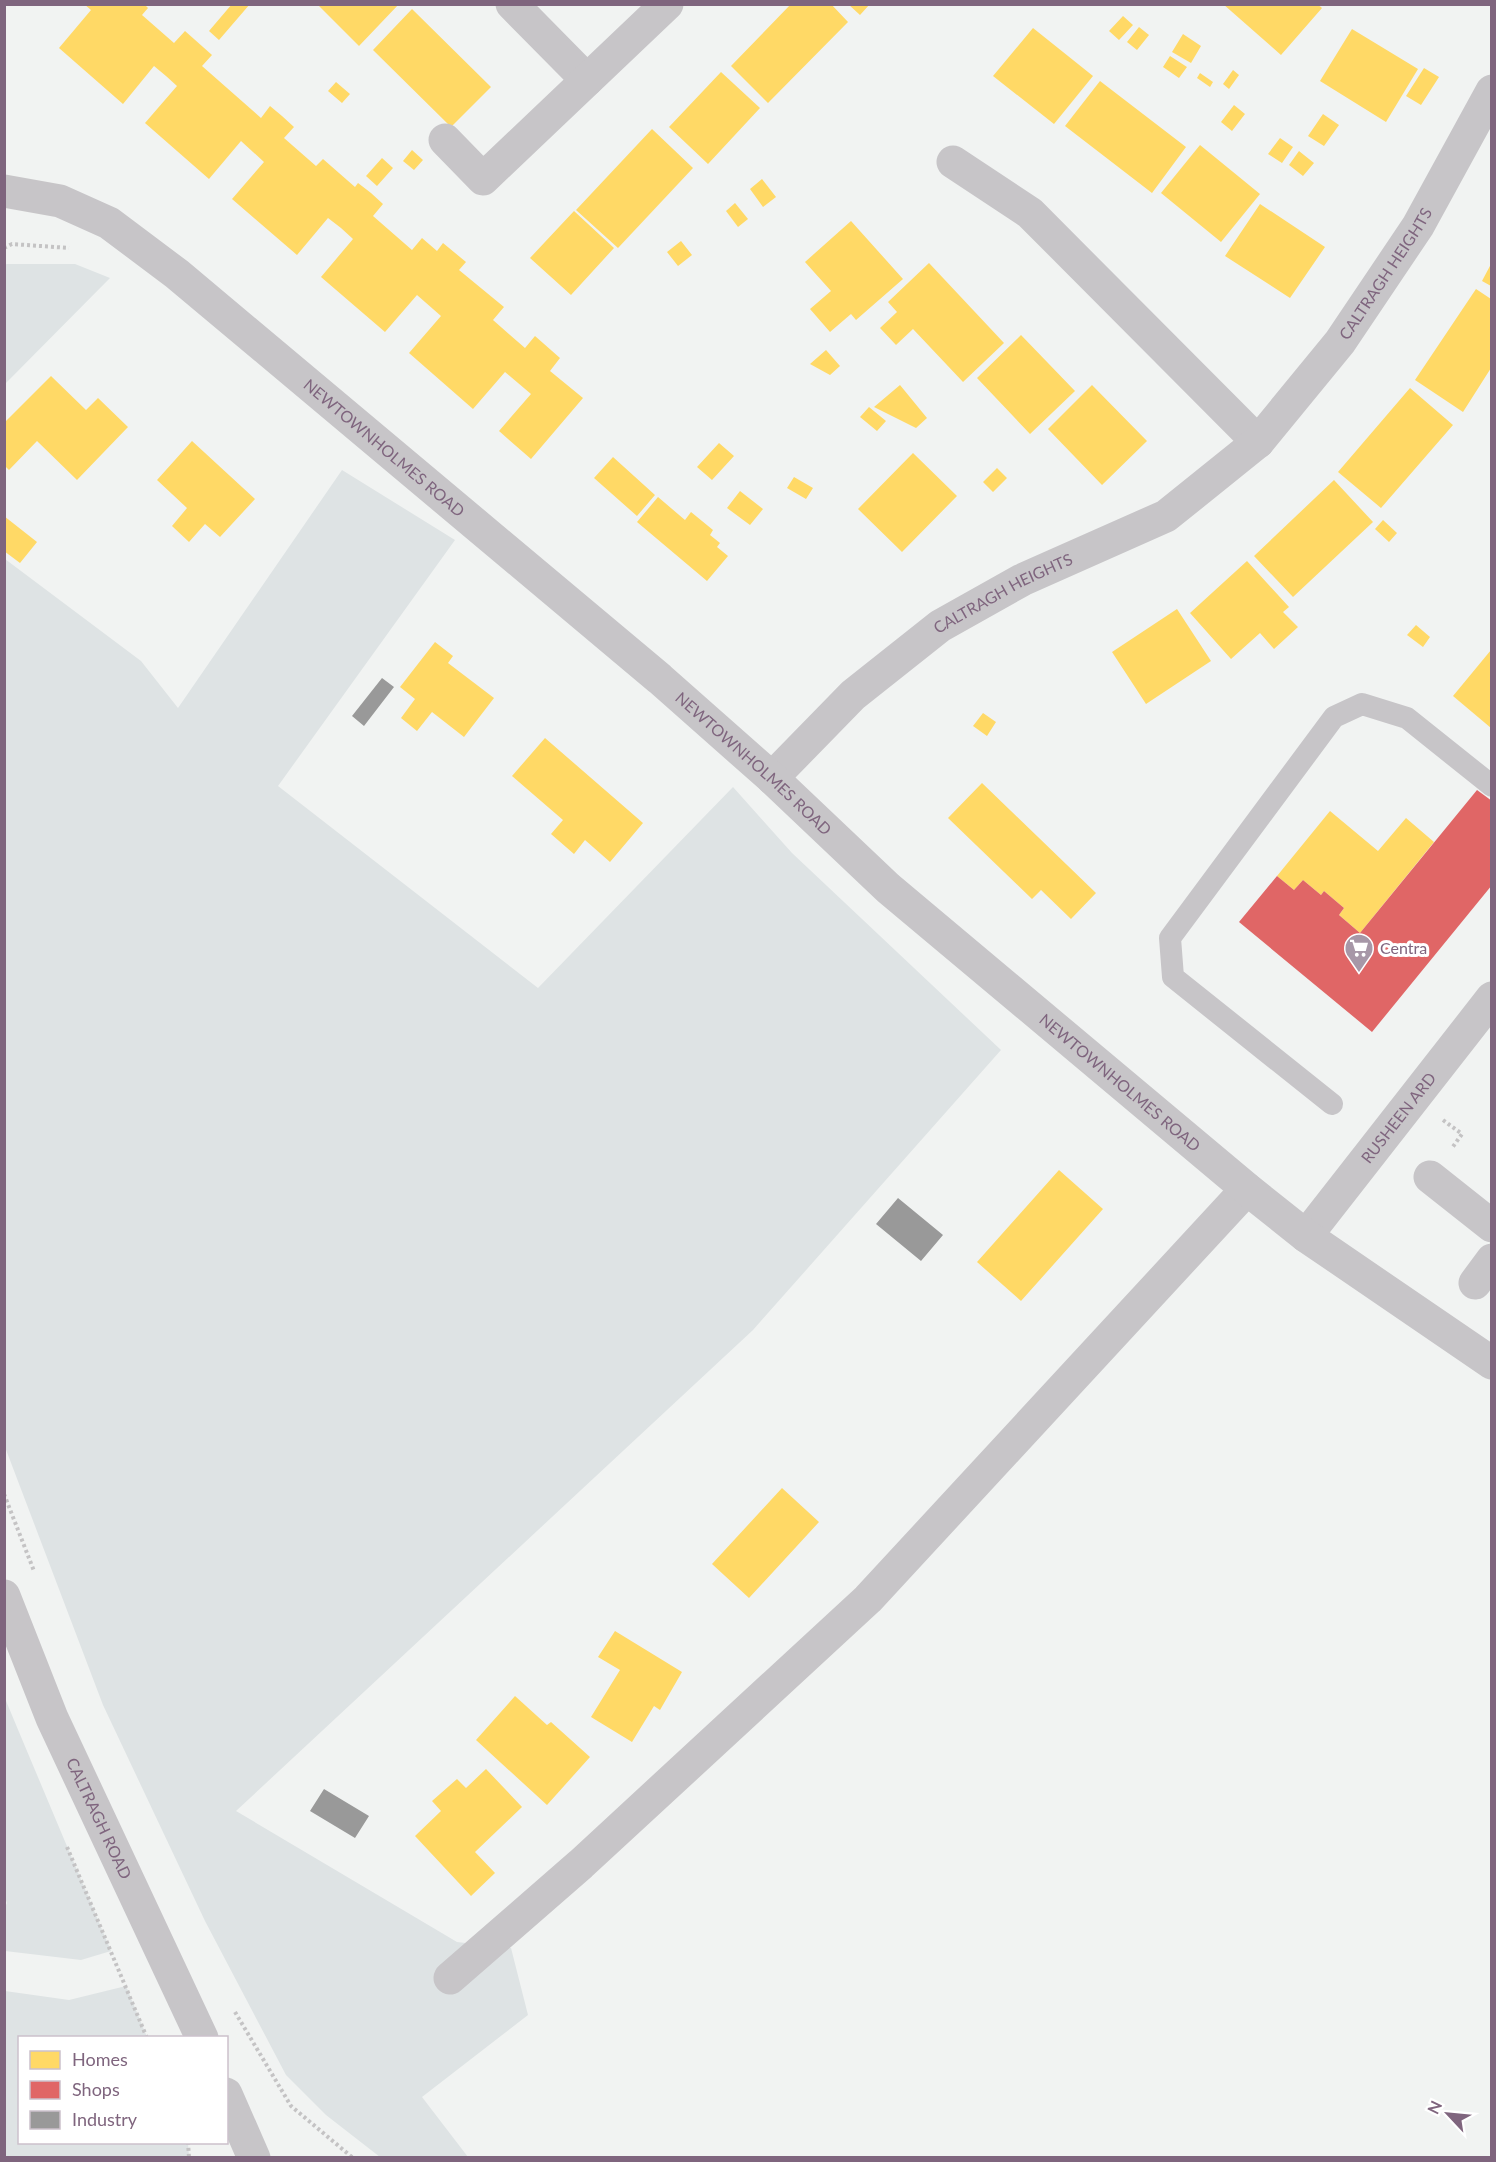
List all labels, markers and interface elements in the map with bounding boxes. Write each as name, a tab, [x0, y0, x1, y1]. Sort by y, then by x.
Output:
street label: CALTRAGH HEIGHTS	[1334, 204, 1435, 343]
street label: NEWTOWNHOLMES ROAD	[300, 375, 469, 520]
street label: CALTRAGH HEIGHTS	[929, 549, 1075, 637]
street label: NEWTOWNHOLMES ROAD	[672, 687, 836, 839]
supermarket icon: Centra	[1343, 932, 1375, 974]
place label: Centra	[1380, 938, 1427, 957]
street label: NEWTOWNHOLMES ROAD	[1036, 1009, 1205, 1155]
street label: RUSHEEN ARD	[1357, 1068, 1439, 1167]
street label: CALTRAGH ROAD	[63, 1755, 136, 1882]
legend	[18, 2036, 228, 2144]
text: Homes	[72, 2048, 128, 2070]
text: Shops	[72, 2078, 120, 2100]
north arrow	[1418, 2084, 1478, 2144]
text: N	[1423, 2098, 1445, 2117]
text: Industry	[72, 2108, 138, 2130]

